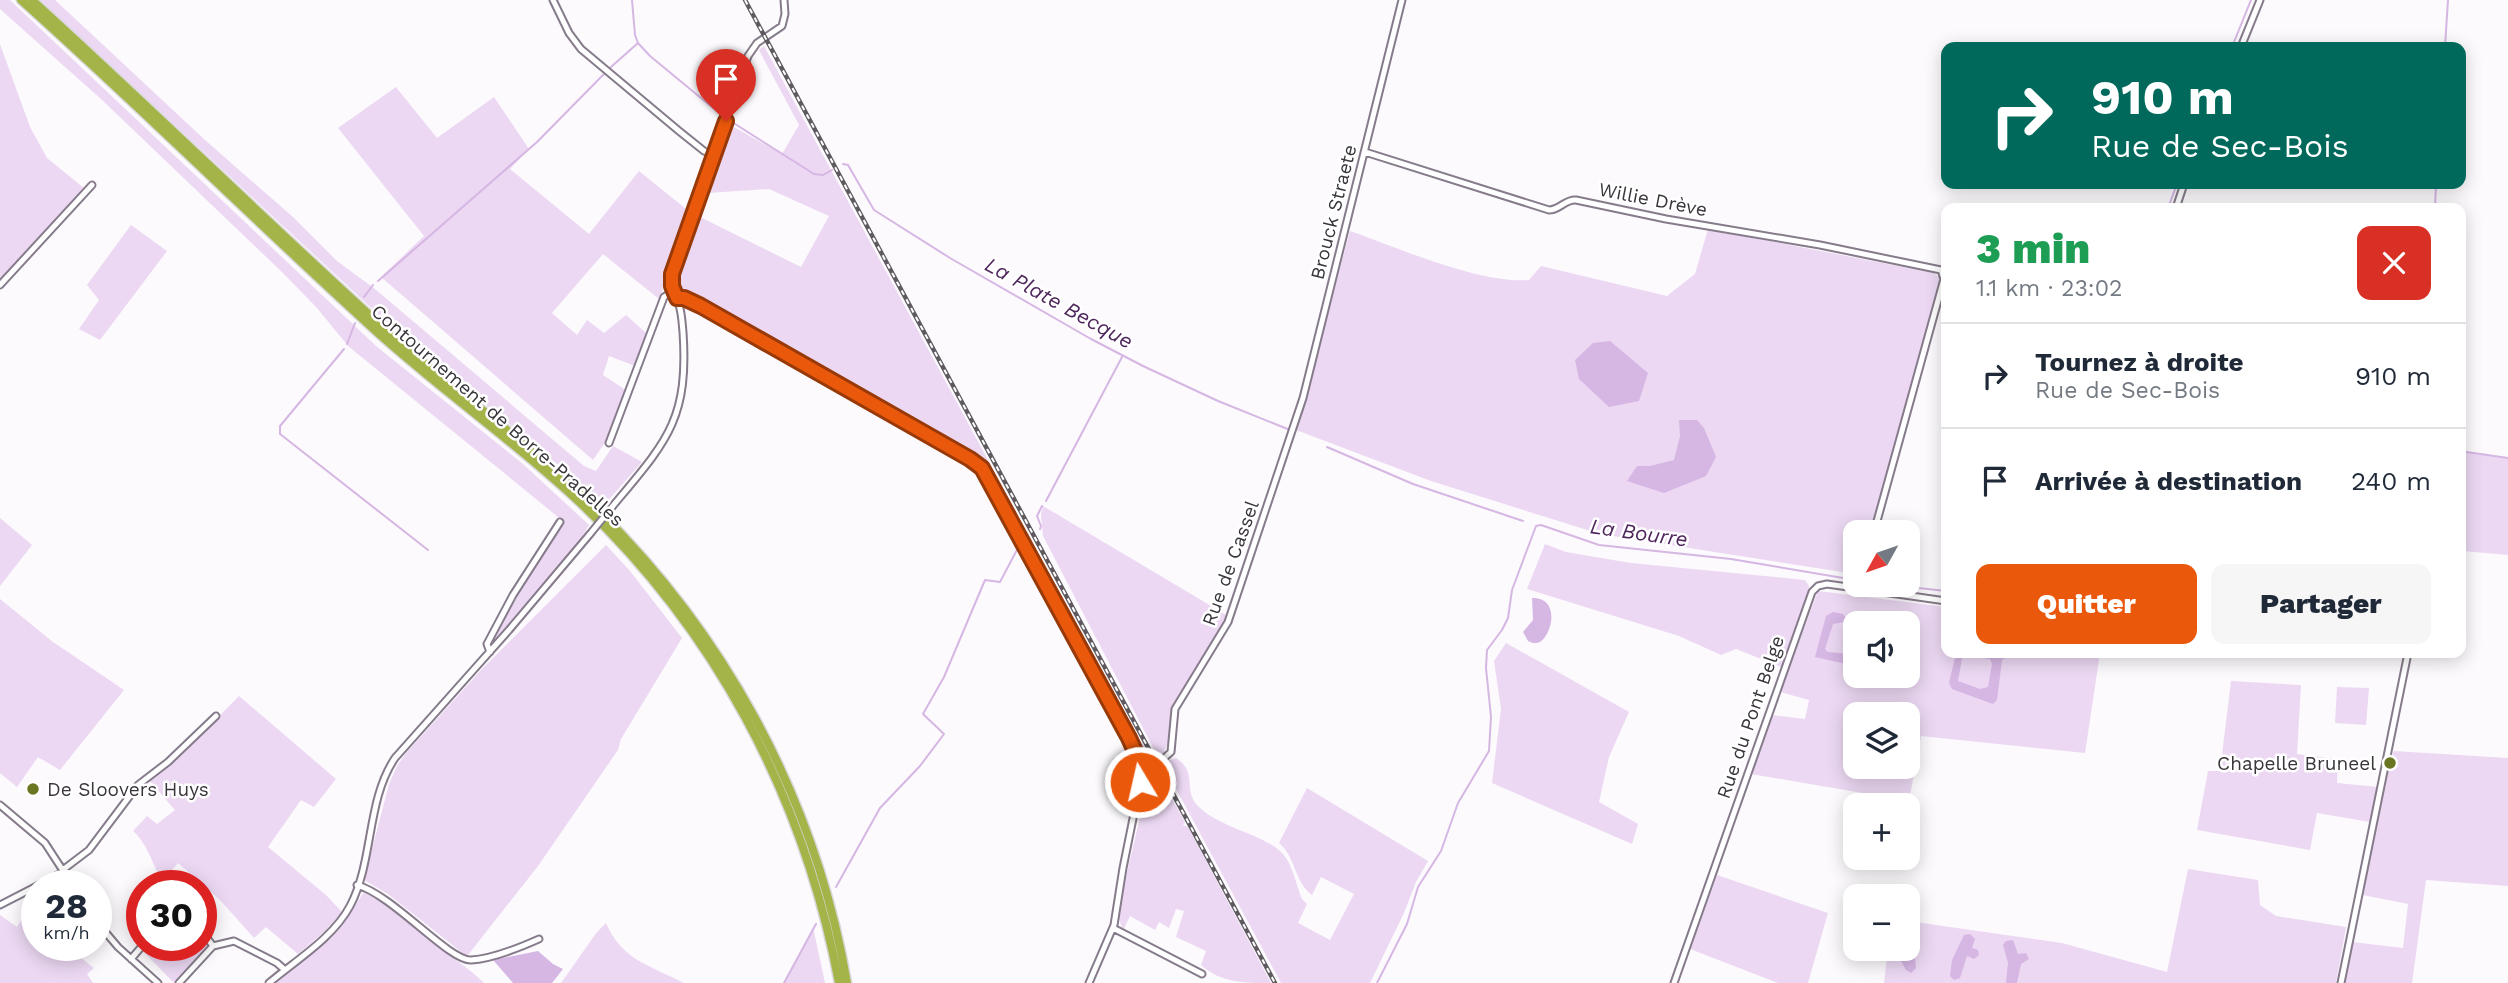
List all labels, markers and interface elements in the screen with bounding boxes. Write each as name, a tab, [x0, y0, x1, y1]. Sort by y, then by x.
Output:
pin	[696, 49, 756, 121]
icon: arrive	[707, 60, 745, 98]
text: 910 m	[2091, 68, 2234, 126]
icon: right	[1976, 70, 2067, 161]
text: Rue de Sec-Bois	[2091, 127, 2349, 165]
street label: Brouck Straete	[1306, 142, 1361, 282]
street label: Willie Drève	[1597, 178, 1709, 221]
text: 3 min	[1976, 224, 2090, 273]
button: close	[2357, 226, 2431, 300]
water label: La Plate Becque	[981, 252, 1138, 354]
text: 1.1 km · 23:02	[1976, 275, 2122, 302]
street label: Contournement de Borre-Pradelles	[367, 299, 629, 531]
text: Tournez à droite	[2035, 347, 2244, 377]
icon: right	[1976, 357, 2014, 395]
text: 910 m	[2355, 361, 2431, 391]
text: Rue de Sec-Bois	[2035, 377, 2220, 404]
icon: arrive	[1976, 462, 2014, 500]
text: Arrivée à destination	[2035, 466, 2302, 496]
text: 240 m	[2351, 466, 2431, 496]
street label: Rue de Cassel	[1197, 497, 1264, 629]
water label: La Bourre	[1589, 513, 1690, 552]
north arrow	[1843, 520, 1920, 597]
map controls	[1843, 520, 1920, 961]
button: Quitter	[1976, 564, 2197, 644]
button: Partager	[2211, 564, 2431, 644]
button: sound	[1843, 611, 1920, 688]
street label: Rue du Pont Belge	[1712, 633, 1789, 802]
button: layers	[1843, 702, 1920, 779]
position arrow	[1103, 745, 1177, 819]
place label: Chapelle Bruneel	[2217, 752, 2376, 775]
marker: Chapelle Bruneel	[2382, 755, 2398, 771]
place label: De Sloovers Huys	[47, 778, 209, 801]
marker: De Sloovers Huys	[25, 781, 41, 797]
button: +	[1843, 793, 1920, 870]
speed limit sign: 30	[126, 870, 217, 961]
button: −	[1843, 884, 1920, 961]
text: 28	[45, 885, 88, 927]
text: km/h	[43, 922, 90, 943]

